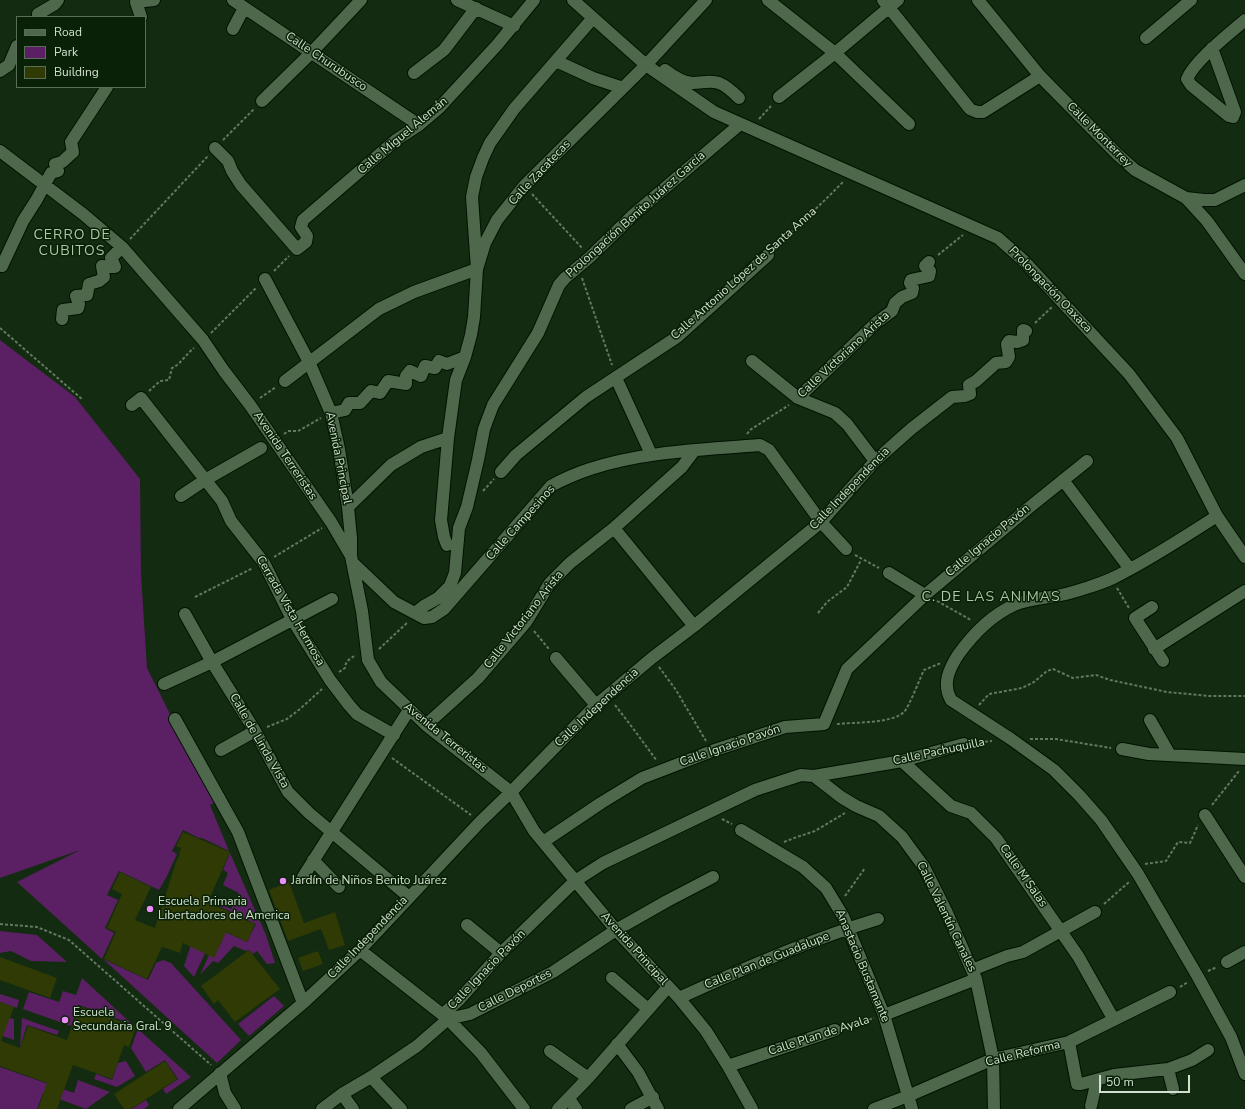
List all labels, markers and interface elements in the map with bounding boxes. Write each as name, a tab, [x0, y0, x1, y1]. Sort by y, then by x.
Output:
legend	[16, 16, 146, 88]
text: Road	[54, 24, 82, 40]
street label: Calle Churubusco	[283, 29, 369, 95]
text: Park	[54, 44, 78, 60]
text: Building	[54, 64, 99, 80]
street label: Calle Miguel Alemán	[355, 94, 451, 178]
street label: Calle Monterrey	[1063, 99, 1135, 171]
street label: Calle Zacatecas	[506, 137, 574, 209]
street label: Prolongación Benito Juárez García	[564, 149, 708, 281]
street label: Calle Antonio López de Santa Anna	[668, 205, 820, 343]
district label: CERRO DE CUBITOS	[33, 228, 111, 260]
street label: Prolongación Oaxaca	[1005, 244, 1095, 336]
street label: Calle Victoriano Arista	[795, 309, 893, 401]
street label: Avenida Terreristas	[250, 409, 320, 503]
street label: Avenida Principal	[322, 411, 354, 505]
street label: Calle Independencia	[807, 445, 893, 533]
street label: Calle Campesinos	[483, 482, 559, 564]
street label: Calle Ignacio Pavón	[943, 502, 1033, 580]
street label: Cerrada Vista Hermosa	[253, 553, 327, 669]
street label: Calle Victoriano Arista	[481, 568, 567, 672]
district label: C. DE LAS ANIMAS	[922, 590, 1060, 606]
street label: Calle Independencia	[552, 666, 642, 750]
street label: Calle de Linda Vista	[226, 691, 292, 791]
street label: Avenida Terreristas	[400, 700, 490, 776]
street label: Calle Ignacio Pavón	[678, 722, 782, 770]
street label: Calle Pachuquilla	[892, 735, 986, 769]
street label: Calle M Salas	[996, 842, 1050, 910]
street label: Calle Valentín Canales	[913, 859, 979, 975]
place label: Jardín de Niños Benito Juárez	[291, 874, 447, 888]
marker: Jardín de Niños Benito Juárez	[278, 876, 288, 886]
street label: Calle Independencia	[325, 894, 411, 982]
place label: Escuela Primaria Libertadores de America	[158, 895, 290, 923]
marker: Escuela Primaria Libertadores de America	[145, 904, 155, 914]
street label: Anastacio Bustamante	[832, 907, 892, 1025]
street label: Avenida Principal	[597, 909, 671, 989]
street label: Calle Ignacio Pavón	[445, 927, 529, 1013]
street label: Calle Plan de Guadalupe	[702, 929, 832, 993]
street label: Calle Deportes	[476, 966, 554, 1016]
place label: Escuela Secundaria Gral. 9	[73, 1006, 172, 1034]
street label: Calle Plan de Ayala	[767, 1013, 871, 1059]
marker: Escuela Secundaria Gral. 9	[60, 1015, 70, 1025]
street label: Calle Reforma	[984, 1038, 1062, 1070]
scale bar	[1101, 1067, 1192, 1093]
text: 50 m	[1106, 1074, 1134, 1090]

